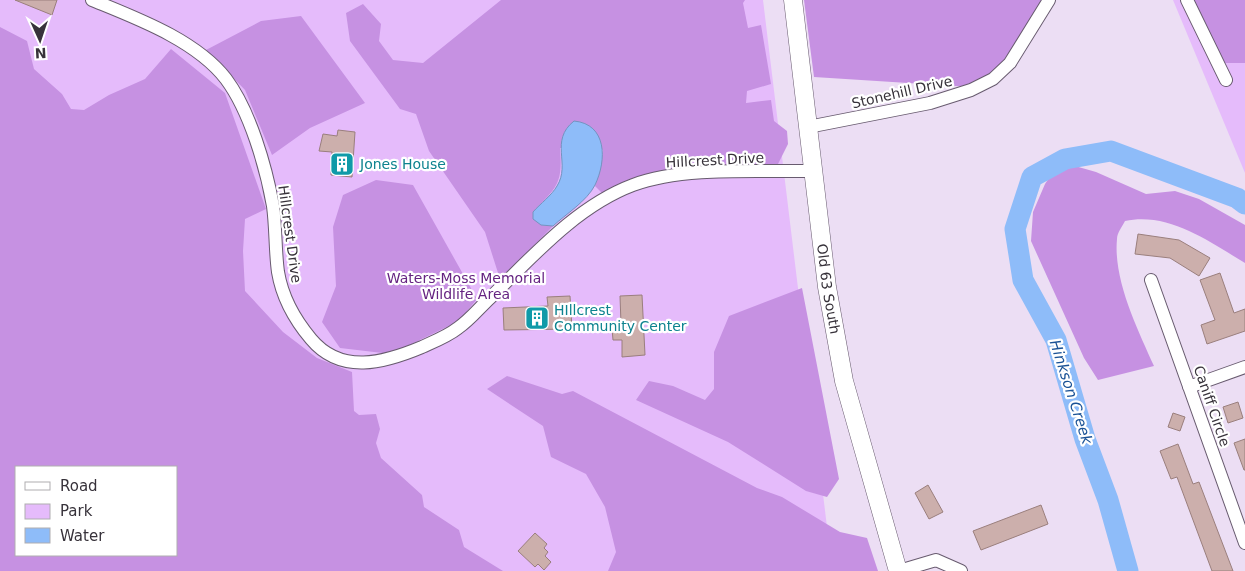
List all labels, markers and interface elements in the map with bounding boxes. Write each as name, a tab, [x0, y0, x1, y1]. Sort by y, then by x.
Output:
north arrow	[15, 15, 65, 65]
text: N	[34, 45, 47, 61]
street label: Stonehill Drive	[850, 73, 954, 111]
street label: Hillcrest Drive	[665, 149, 765, 171]
building icon: Jones House	[329, 151, 355, 177]
place label: Jones House	[359, 156, 446, 172]
street label: Hillcrest Drive	[275, 184, 305, 284]
street label: Old 63 South	[814, 243, 843, 335]
park label: Waters-Moss Memorial Wildlife Area	[387, 270, 545, 302]
place label: HIllcrest Community Center	[554, 302, 687, 334]
building icon: HIllcrest Community Center	[524, 305, 550, 331]
water label: Hinkson Creek	[1046, 338, 1097, 448]
street label: Caniff Circle	[1191, 363, 1233, 449]
legend	[15, 466, 178, 556]
text: Road	[60, 477, 98, 495]
text: Park	[60, 502, 93, 520]
text: Water	[60, 527, 105, 545]

